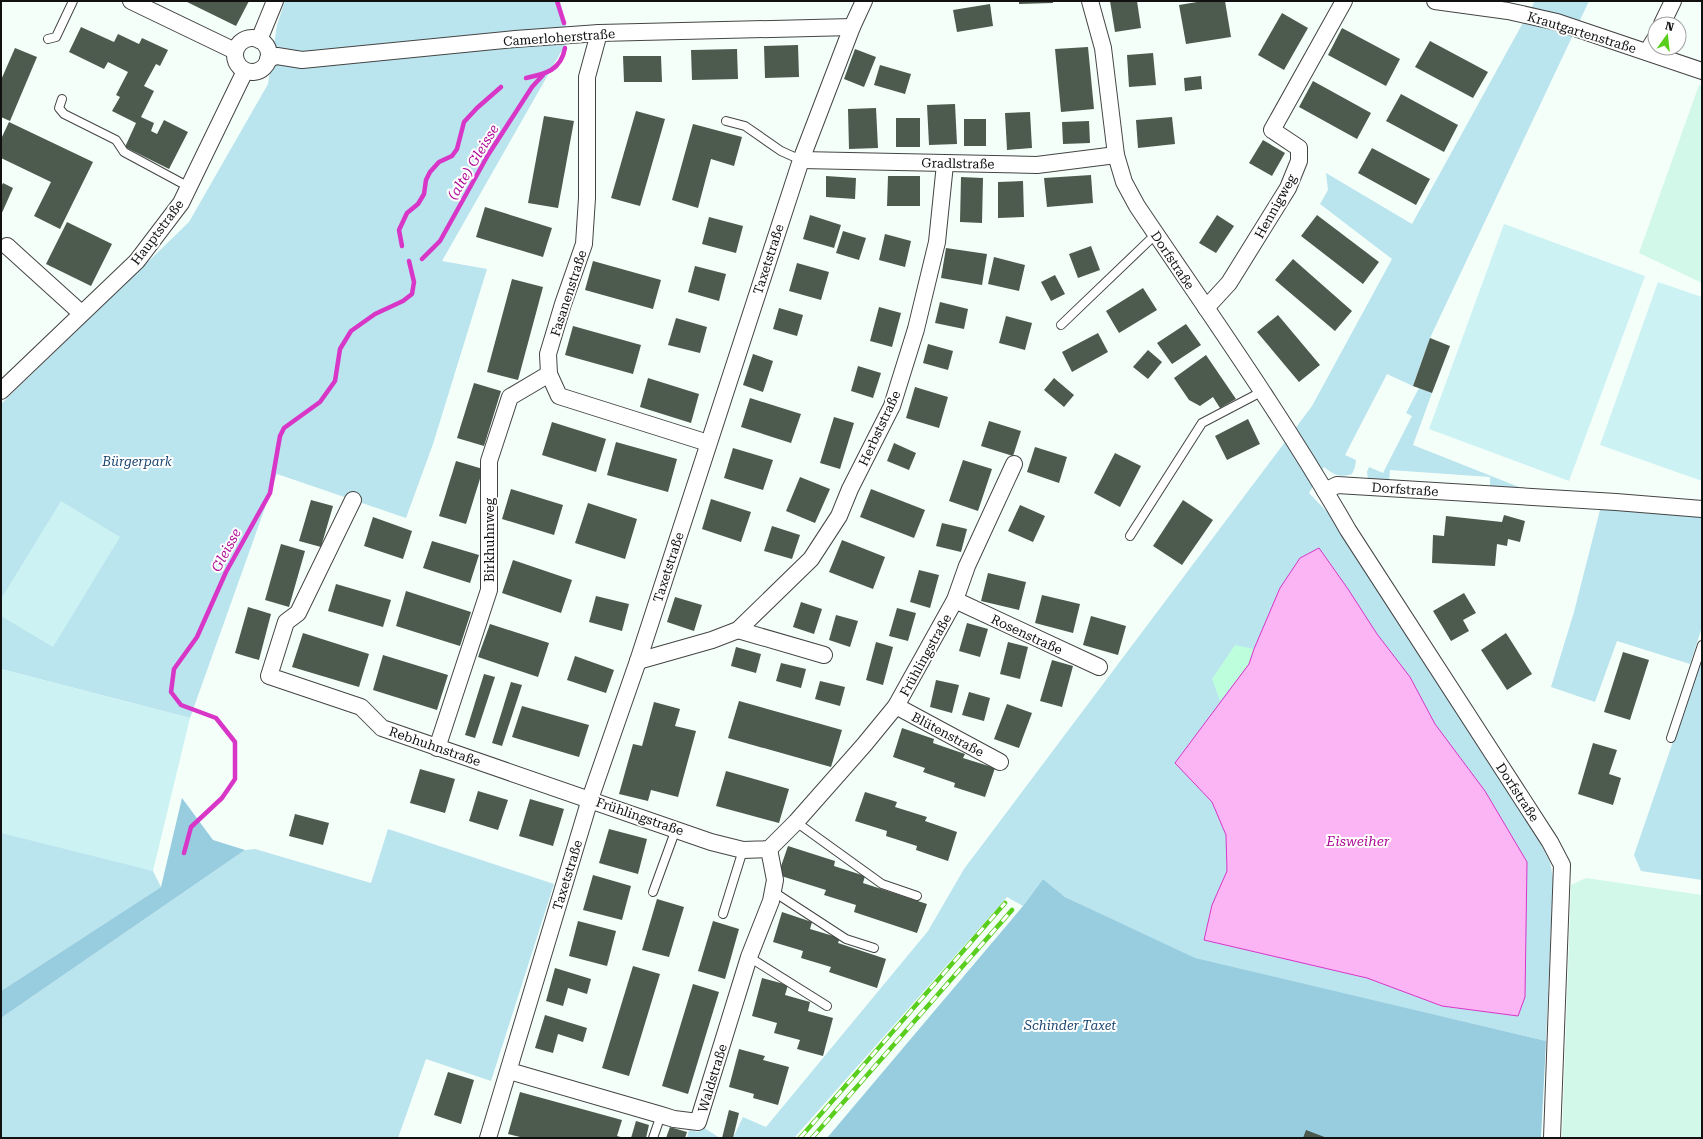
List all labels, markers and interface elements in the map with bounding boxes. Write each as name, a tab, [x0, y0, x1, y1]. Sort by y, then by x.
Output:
street label: Krautgartenstraße	[1526, 9, 1638, 56]
north arrow	[1647, 16, 1687, 56]
text: N	[1664, 19, 1676, 34]
street label: Camerloherstraße	[503, 26, 615, 49]
water label: (alte) Gleisse	[444, 121, 502, 203]
street label: Gradlstraße	[921, 155, 995, 172]
street label: Hennigweg	[1252, 171, 1300, 241]
street label: Hauptstraße	[128, 197, 187, 268]
street label: Taxetstraße	[750, 222, 787, 296]
street label: Dorfstraße	[1148, 228, 1198, 292]
street label: Fasanenstraße	[547, 248, 589, 338]
street label: Herbststraße	[856, 388, 903, 468]
park label: Bürgerpark	[101, 454, 173, 469]
street label: Dorfstraße	[1371, 480, 1439, 499]
street label: Birkhuhnweg	[482, 497, 497, 582]
water label: Gleisse	[208, 526, 244, 574]
street label: Taxetstraße	[650, 530, 687, 604]
street label: Frühlingstraße	[897, 611, 954, 699]
street label: Rosenstraße	[989, 611, 1065, 658]
street label: Blütenstraße	[909, 709, 986, 760]
street label: Rebhuhnstraße	[387, 724, 483, 769]
street label: Dorfstraße	[1493, 760, 1542, 824]
street label: Frühlingstraße	[594, 794, 686, 838]
water label: Eisweiher	[1325, 833, 1390, 849]
street label: Taxetstraße	[550, 838, 585, 912]
park label: Schinder Taxet	[1023, 1018, 1116, 1033]
street label: Waldstraße	[695, 1042, 730, 1114]

